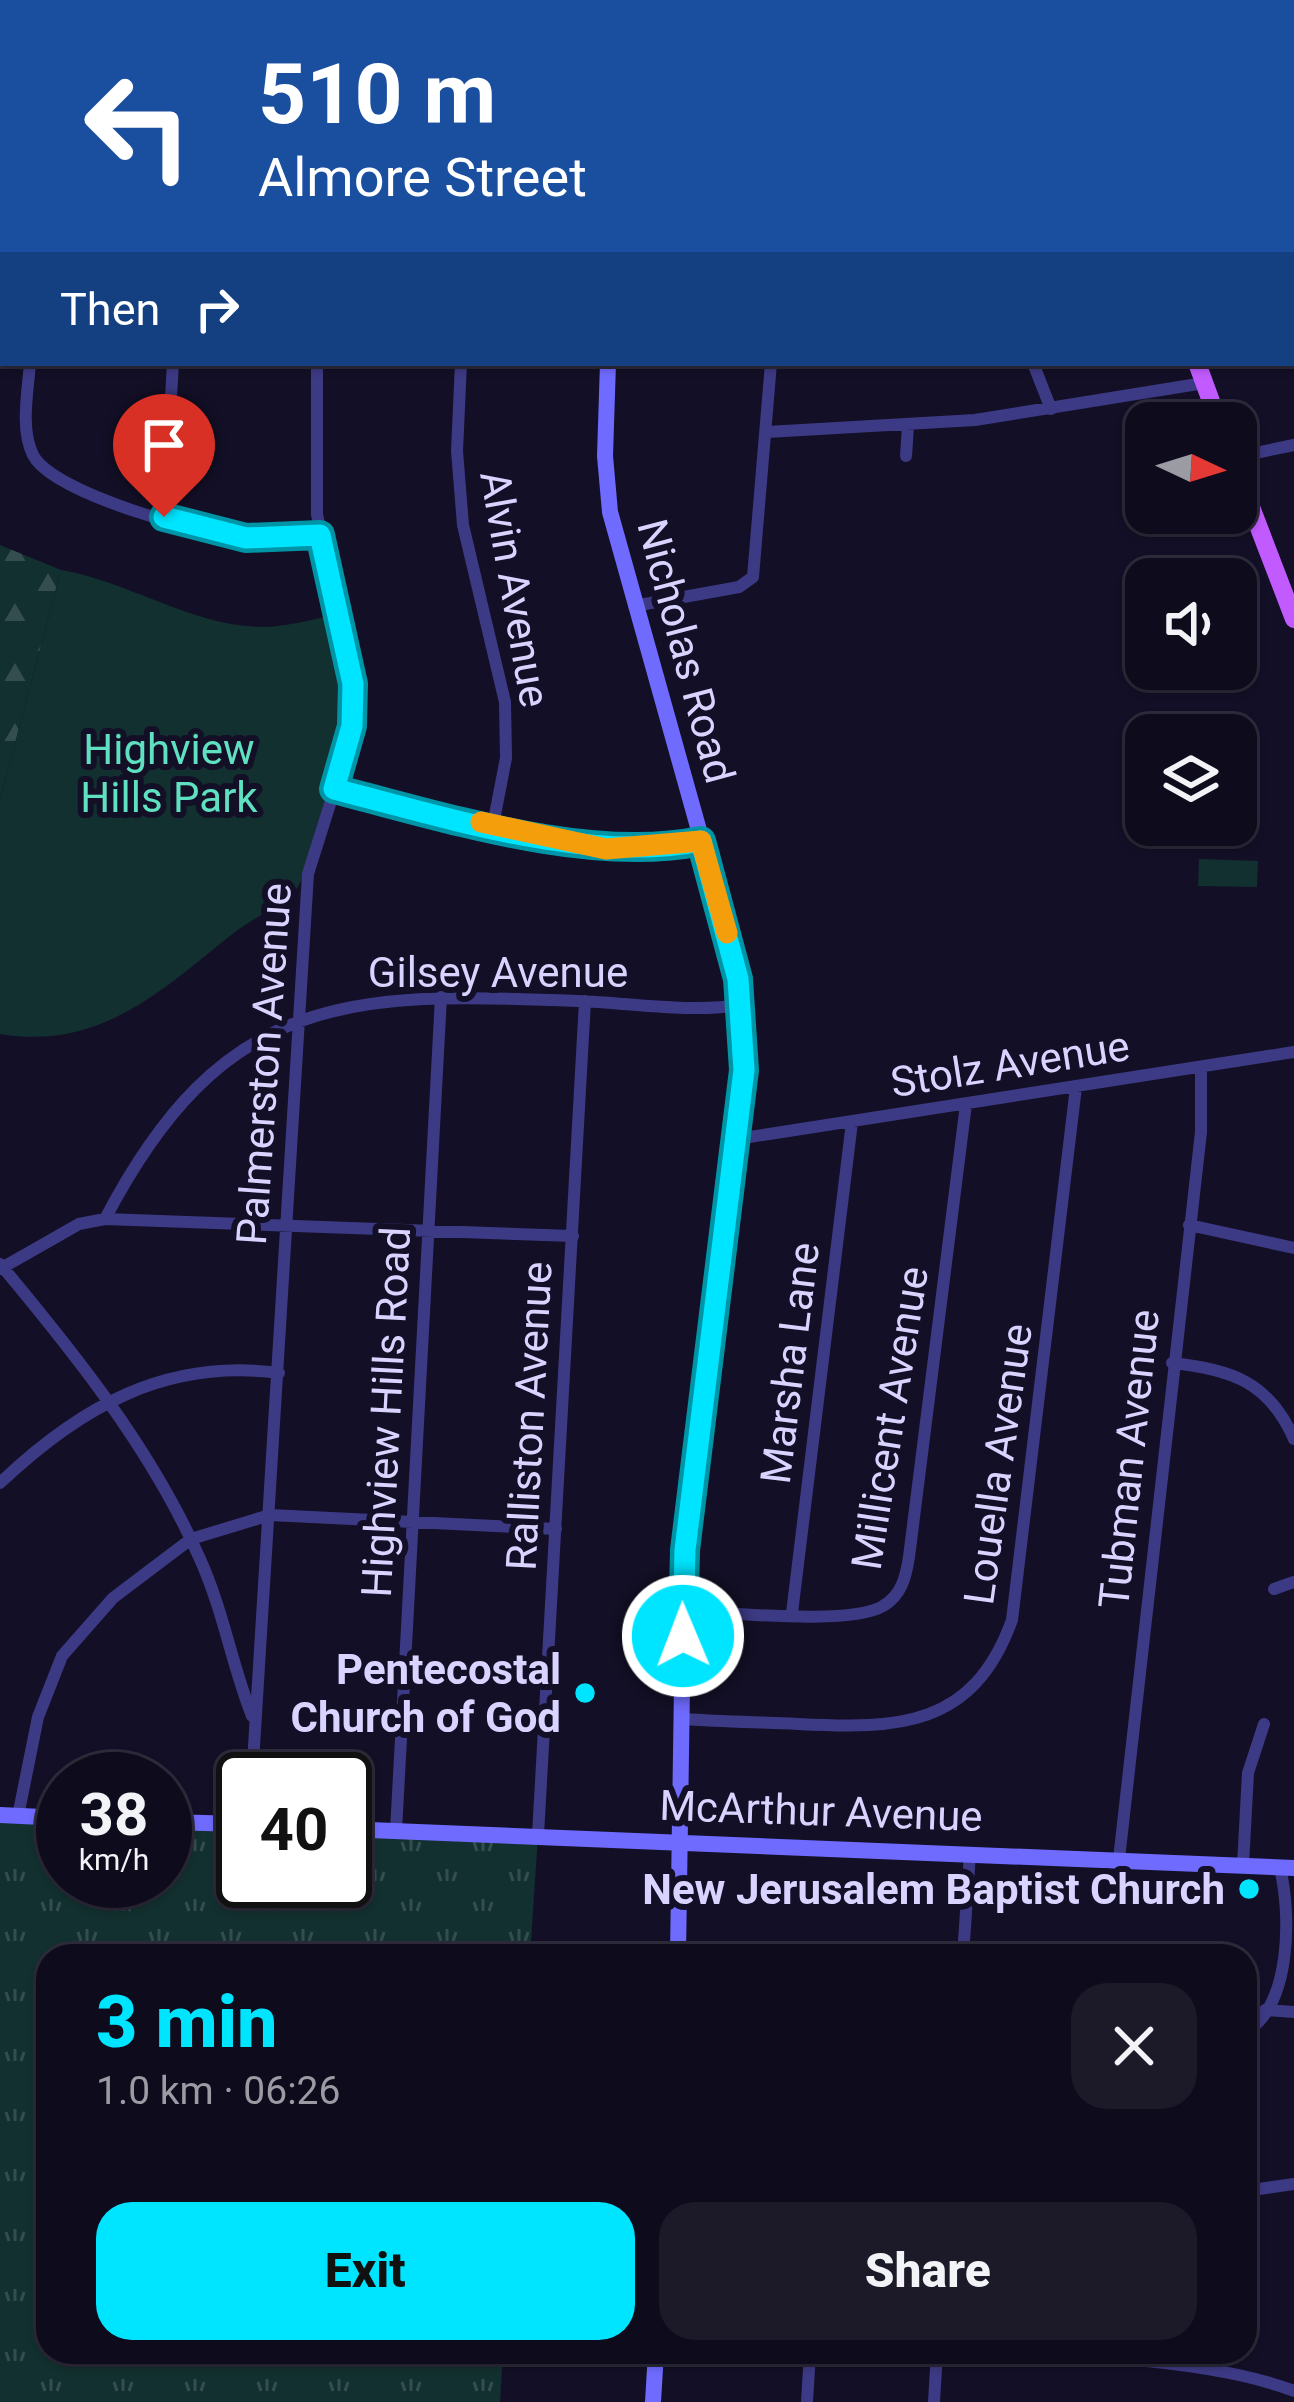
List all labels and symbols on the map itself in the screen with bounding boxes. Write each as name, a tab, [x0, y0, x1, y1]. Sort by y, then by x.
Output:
pin	[113, 394, 215, 517]
north arrow	[1125, 402, 1257, 534]
street label: Alvin Avenue	[470, 467, 560, 711]
street label: Nicholas Road	[627, 514, 745, 788]
park label: Highview Hills Park	[80, 725, 258, 822]
street label: Palmerston Avenue	[227, 881, 301, 1247]
street label: Gilsey Avenue	[368, 948, 628, 997]
street label: Stolz Avenue	[887, 1021, 1133, 1107]
street label: Highview Hills Road	[352, 1226, 420, 1598]
street label: Marsha Lane	[751, 1240, 829, 1486]
street label: Ralliston Avenue	[496, 1260, 562, 1572]
street label: Millicent Avenue	[842, 1263, 938, 1573]
street label: Tubman Avenue	[1089, 1307, 1169, 1611]
street label: Louella Avenue	[954, 1320, 1042, 1608]
position arrow	[620, 1573, 746, 1699]
place label: Pentecostal Church of God	[290, 1645, 561, 1742]
marker: Pentecostal Church of God	[572, 1680, 598, 1706]
speed limit sign: 40	[216, 1752, 372, 1908]
street label: McArthur Avenue	[659, 1781, 983, 1841]
place label: New Jerusalem Baptist Church	[642, 1865, 1225, 1914]
marker: New Jerusalem Baptist Church	[1236, 1876, 1262, 1902]

